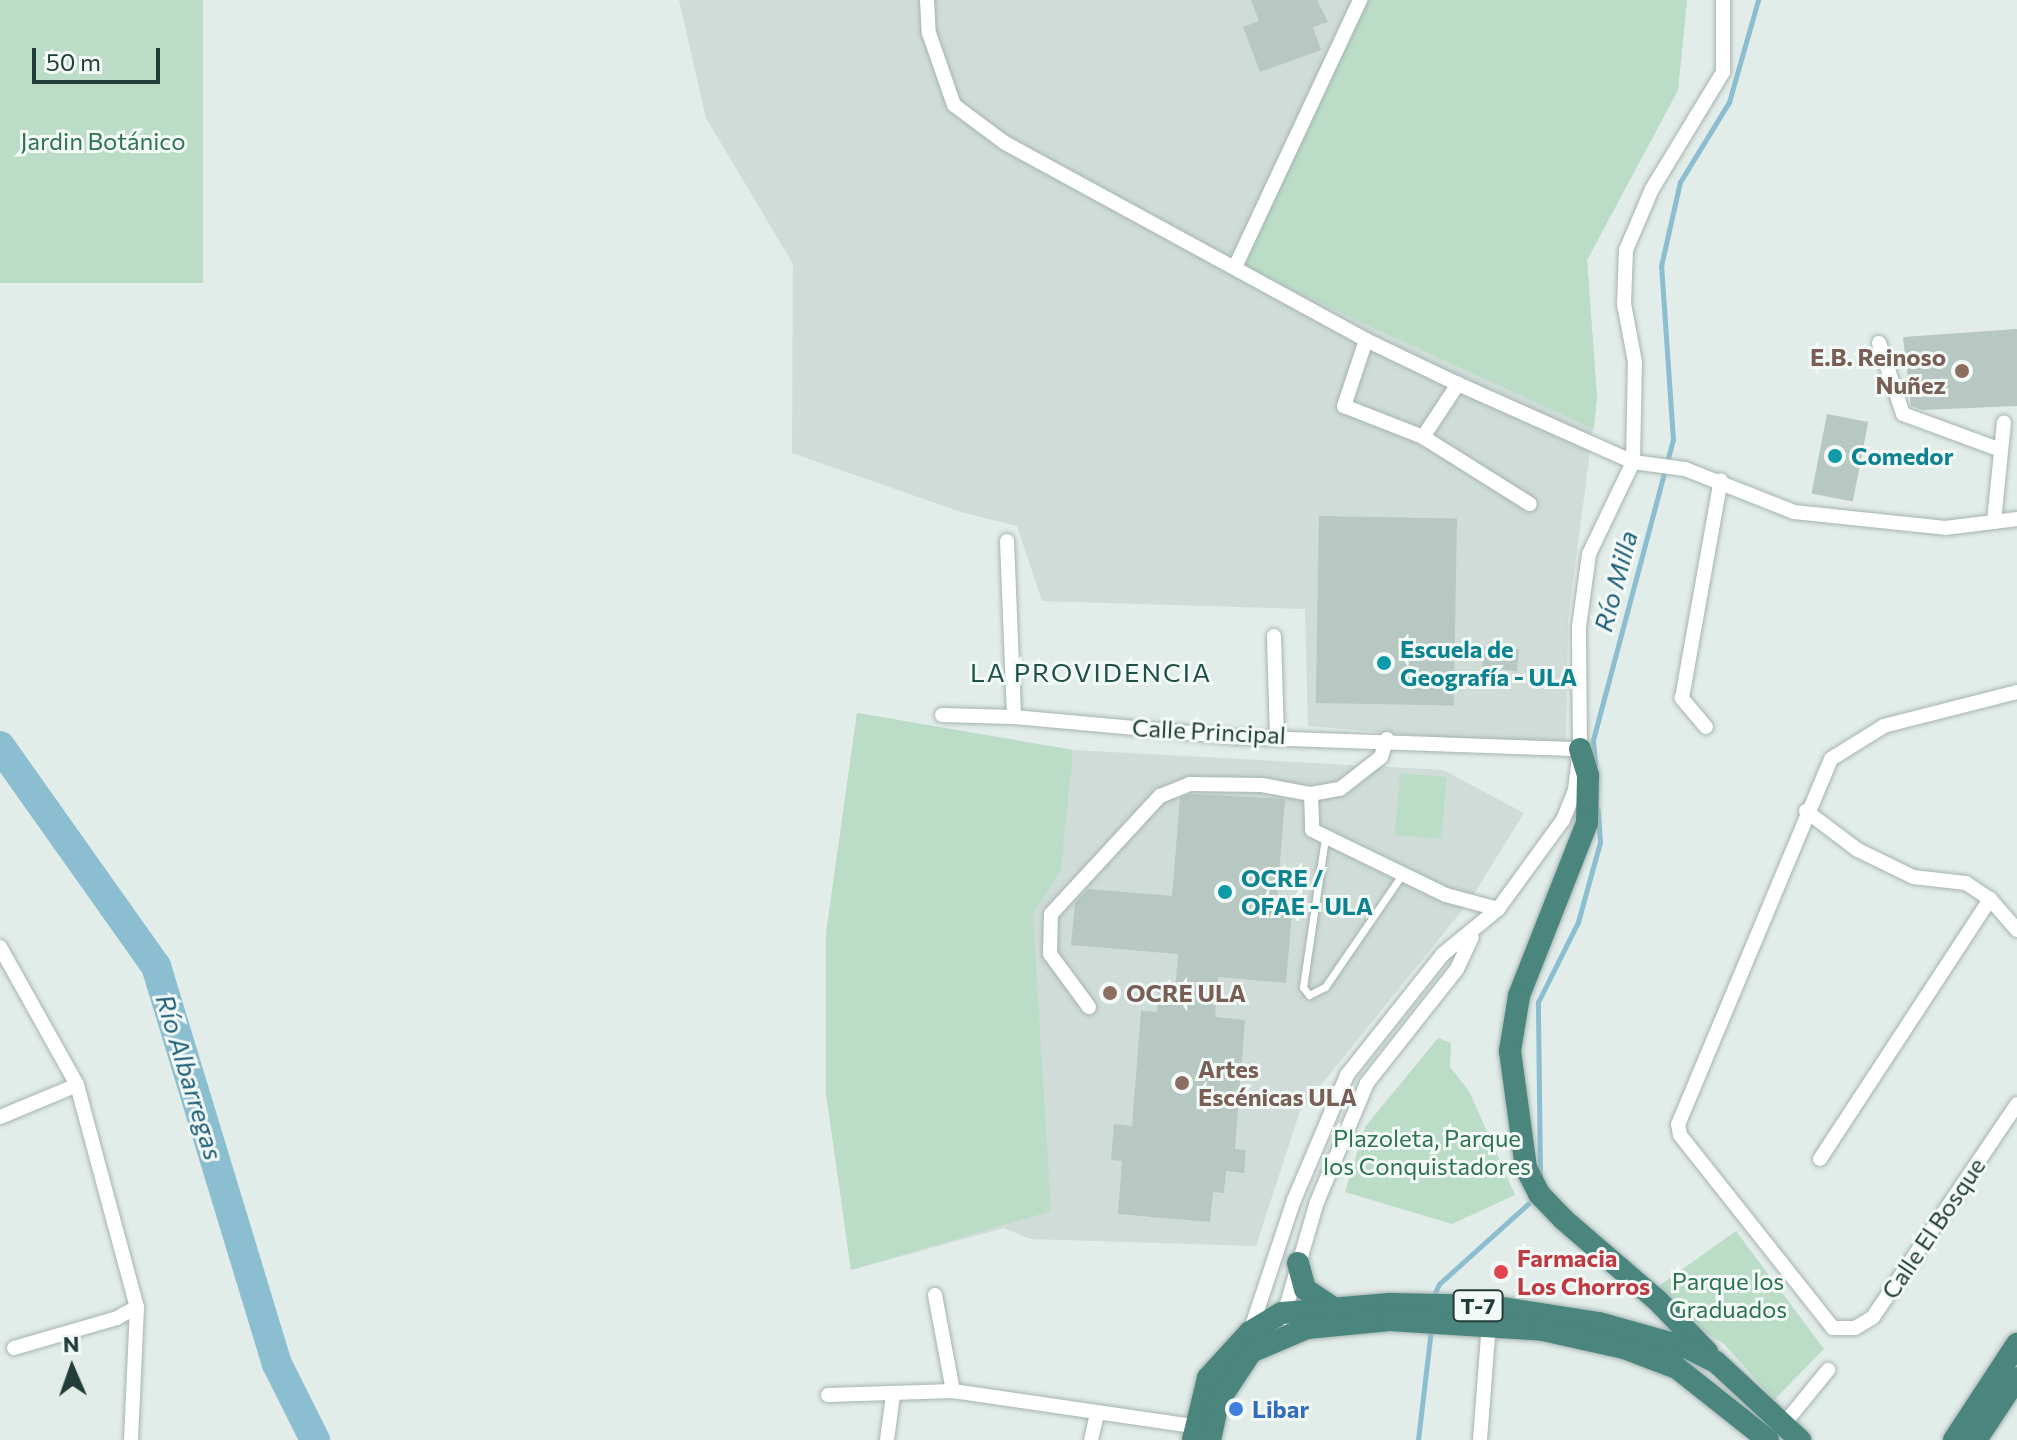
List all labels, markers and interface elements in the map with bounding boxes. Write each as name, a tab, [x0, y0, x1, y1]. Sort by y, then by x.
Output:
scale bar	[36, 32, 164, 82]
text: 50 m	[46, 47, 101, 76]
park label: Jardin Botánico	[20, 127, 186, 155]
place label: E.B. Reinoso Nuñez	[1810, 343, 1946, 399]
marker: E.B. Reinoso Nuñez	[1953, 362, 1971, 380]
place label: Comedor	[1851, 442, 1954, 470]
marker: Comedor	[1826, 447, 1844, 465]
water label: Río Milla	[1587, 527, 1643, 635]
place label: Escuela de Geografía - ULA	[1400, 635, 1577, 691]
marker: Escuela de Geografía - ULA	[1375, 654, 1393, 672]
district label: LA PROVIDENCIA	[970, 656, 1212, 688]
street label: Calle Principal	[1131, 713, 1287, 749]
place label: OCRE / OFAE - ULA	[1241, 864, 1373, 920]
marker: OCRE / OFAE - ULA	[1216, 883, 1234, 901]
place label: OCRE ULA	[1126, 979, 1246, 1007]
marker: OCRE ULA	[1101, 984, 1119, 1002]
water label: Río Albarregas	[150, 990, 230, 1164]
place label: Artes Escénicas ULA	[1198, 1055, 1357, 1111]
marker: Artes Escénicas ULA	[1173, 1074, 1191, 1092]
park label: Plazoleta, Parque los Conquistadores	[1323, 1124, 1531, 1180]
street label: Calle El Bosque	[1875, 1152, 1991, 1304]
place label: Farmacia Los Chorros	[1517, 1244, 1650, 1300]
marker: Farmacia Los Chorros	[1492, 1263, 1510, 1281]
park label: Parque los Graduados	[1669, 1267, 1787, 1323]
road number: T-7	[1452, 1288, 1504, 1324]
north arrow	[32, 1328, 112, 1408]
text: N	[62, 1330, 80, 1357]
place label: Libar	[1252, 1395, 1309, 1423]
marker: Libar	[1227, 1400, 1245, 1418]

